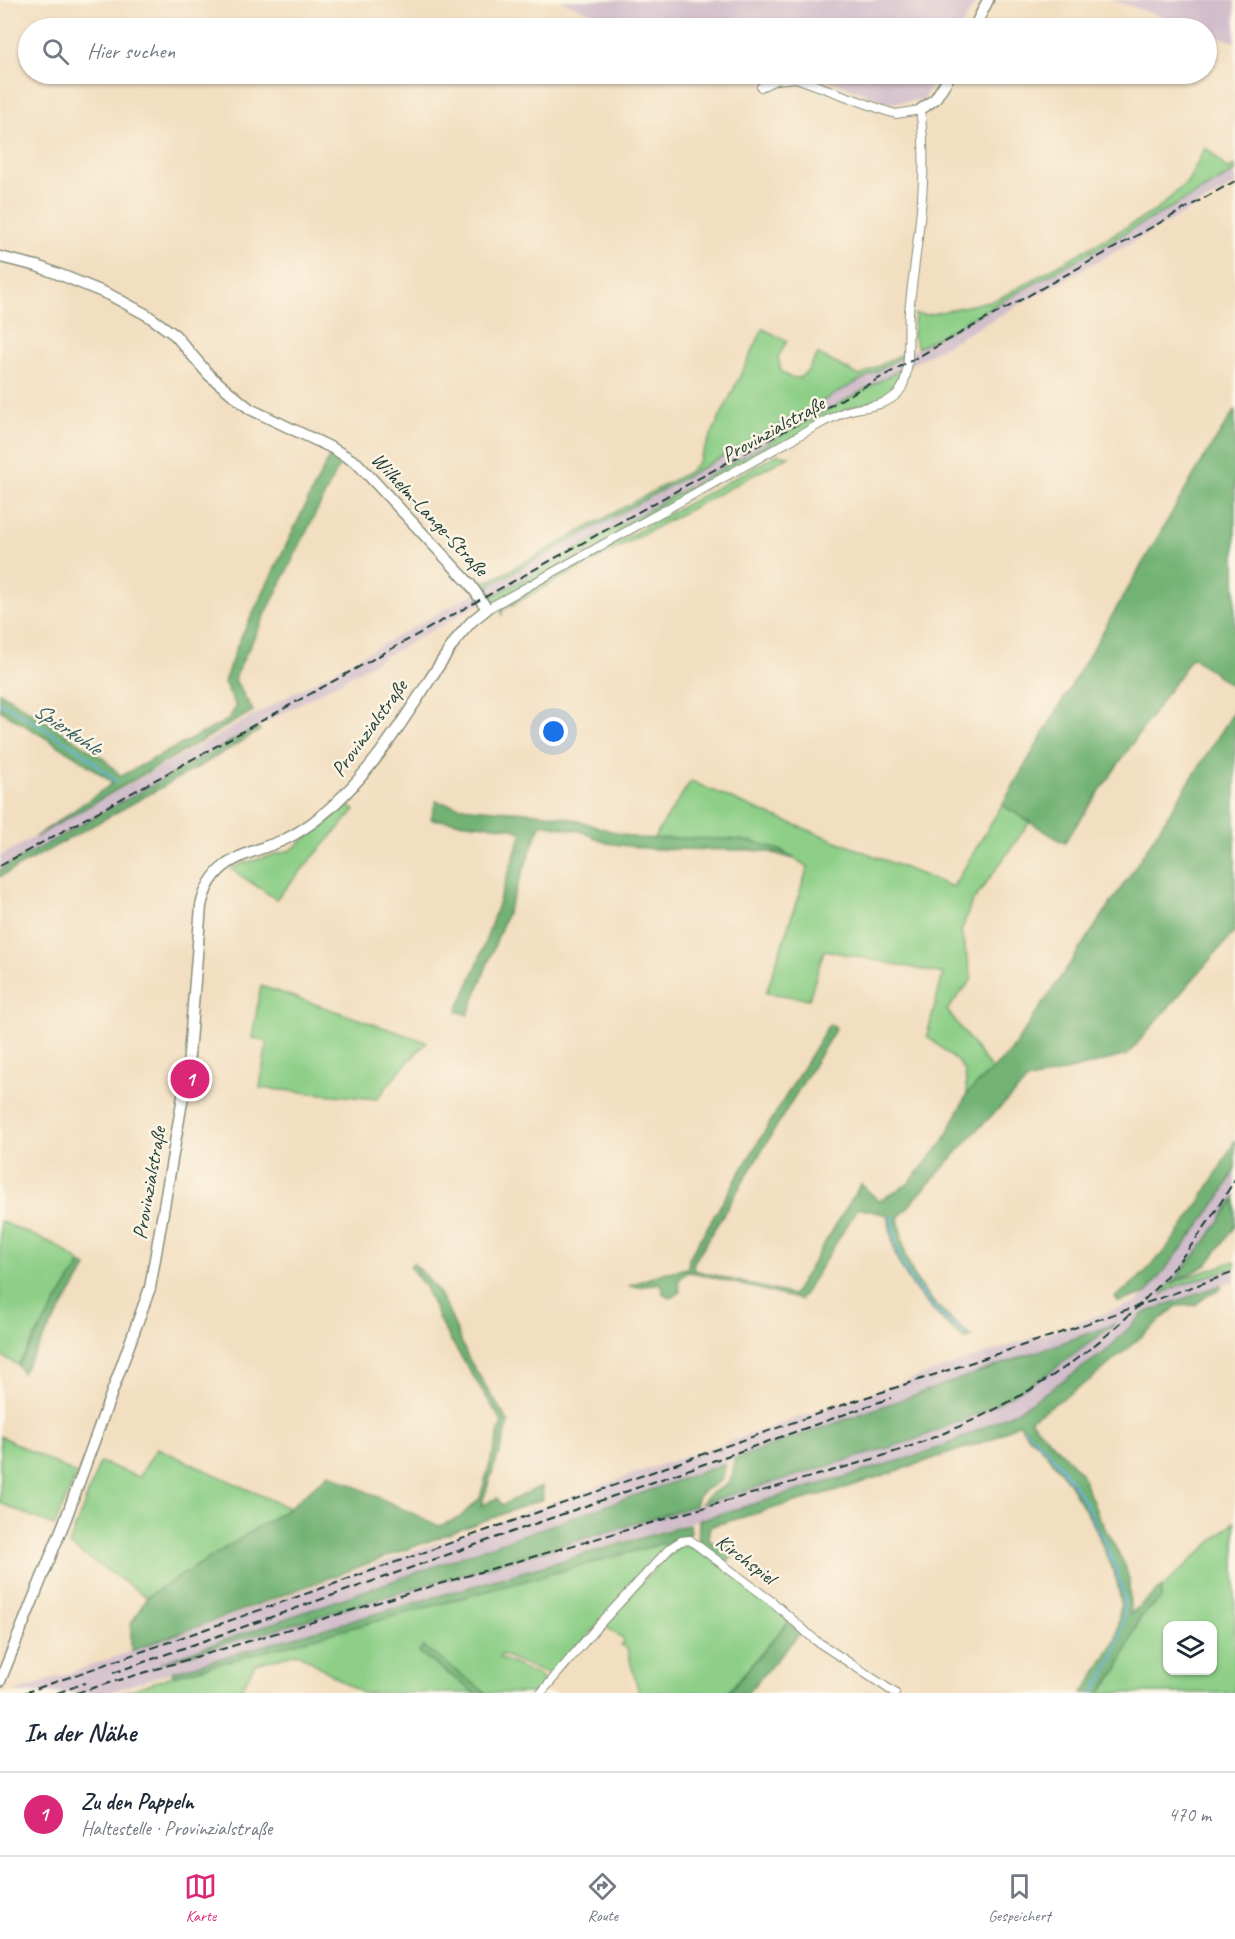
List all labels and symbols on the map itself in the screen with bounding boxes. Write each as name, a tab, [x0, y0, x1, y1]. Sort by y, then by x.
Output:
street label: Provinzialstraße	[717, 389, 831, 468]
street label: Wilhelm-Lange-Straße	[366, 447, 496, 583]
street label: Provinzialstraße	[325, 673, 414, 782]
water label: Spierkuhle	[28, 696, 110, 764]
your location	[539, 717, 568, 746]
pin: 1	[170, 1056, 210, 1102]
street label: Provinzialstraße	[126, 1123, 172, 1241]
street label: Kirchspiel	[711, 1528, 784, 1592]

